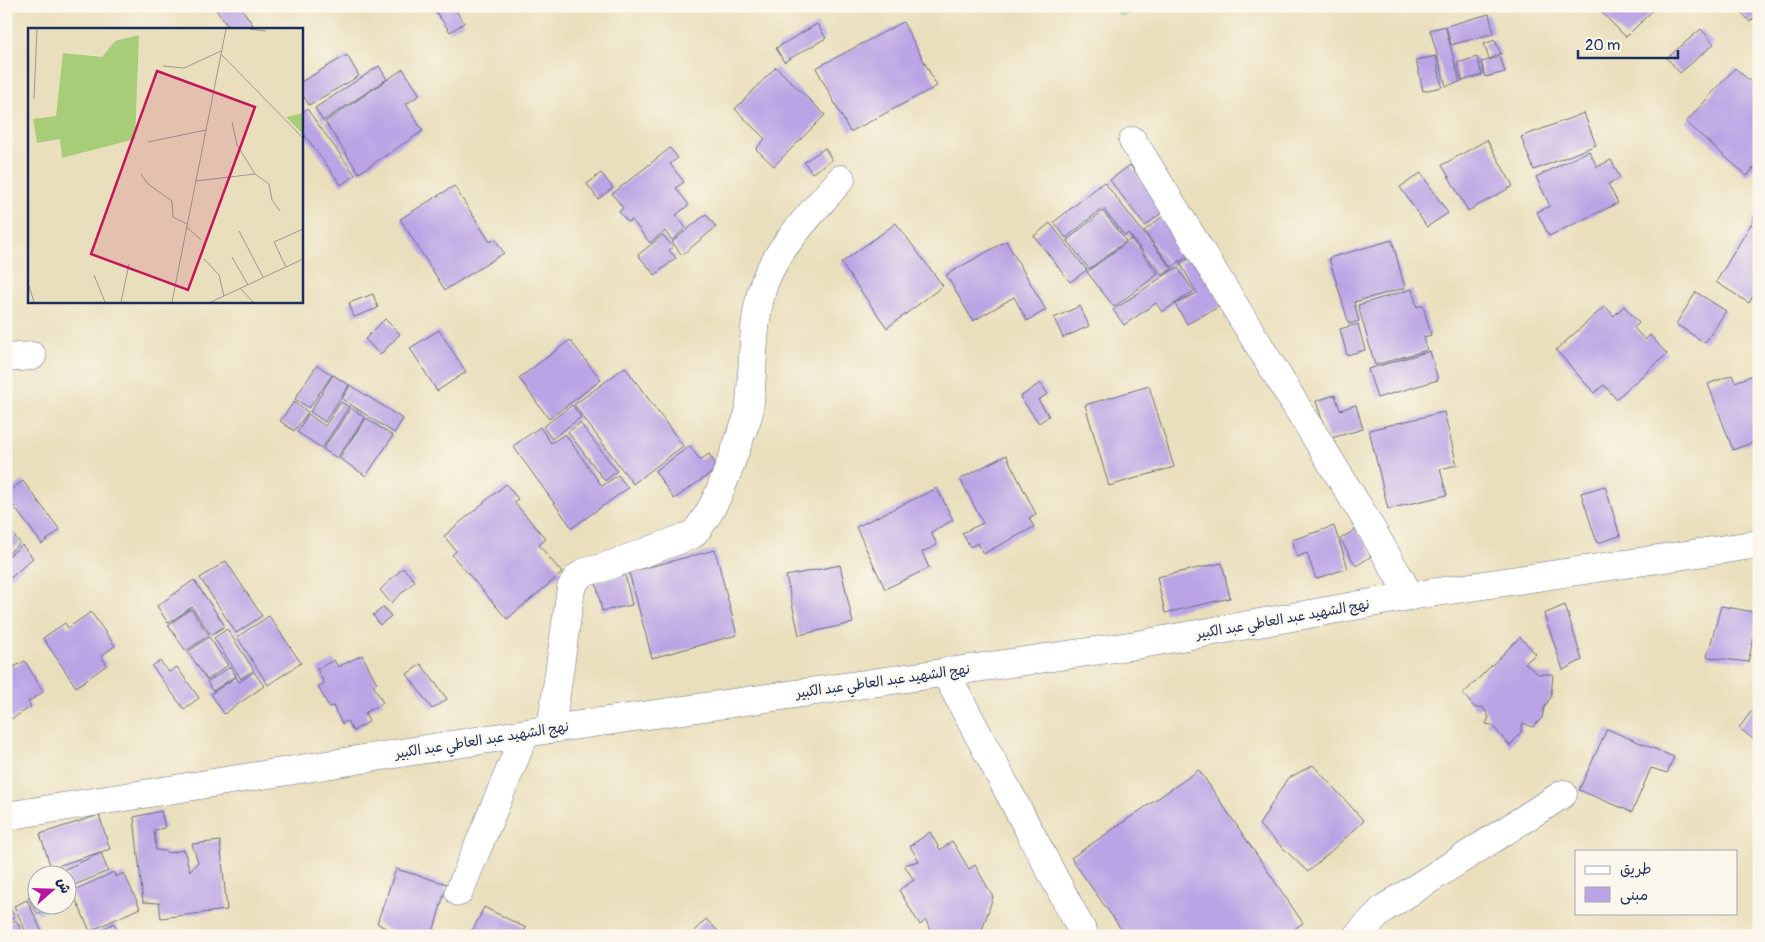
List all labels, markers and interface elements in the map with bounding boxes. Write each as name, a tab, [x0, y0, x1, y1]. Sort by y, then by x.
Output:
inset map	[28, 28, 302, 302]
scale bar	[1578, 28, 1678, 60]
text: 20 m	[1585, 36, 1620, 55]
street label: نهج الشهيد عبد العاطي عبد الكبير	[1194, 595, 1372, 647]
street label: نهج الشهيد عبد العاطي عبد الكبير	[794, 660, 972, 706]
street label: نهج الشهيد عبد العاطي عبد الكبير	[393, 718, 571, 766]
legend	[1575, 850, 1738, 914]
text: طريق	[1620, 860, 1652, 879]
north arrow	[28, 864, 78, 914]
text: ش	[53, 876, 74, 896]
text: مبنى	[1620, 886, 1648, 905]

